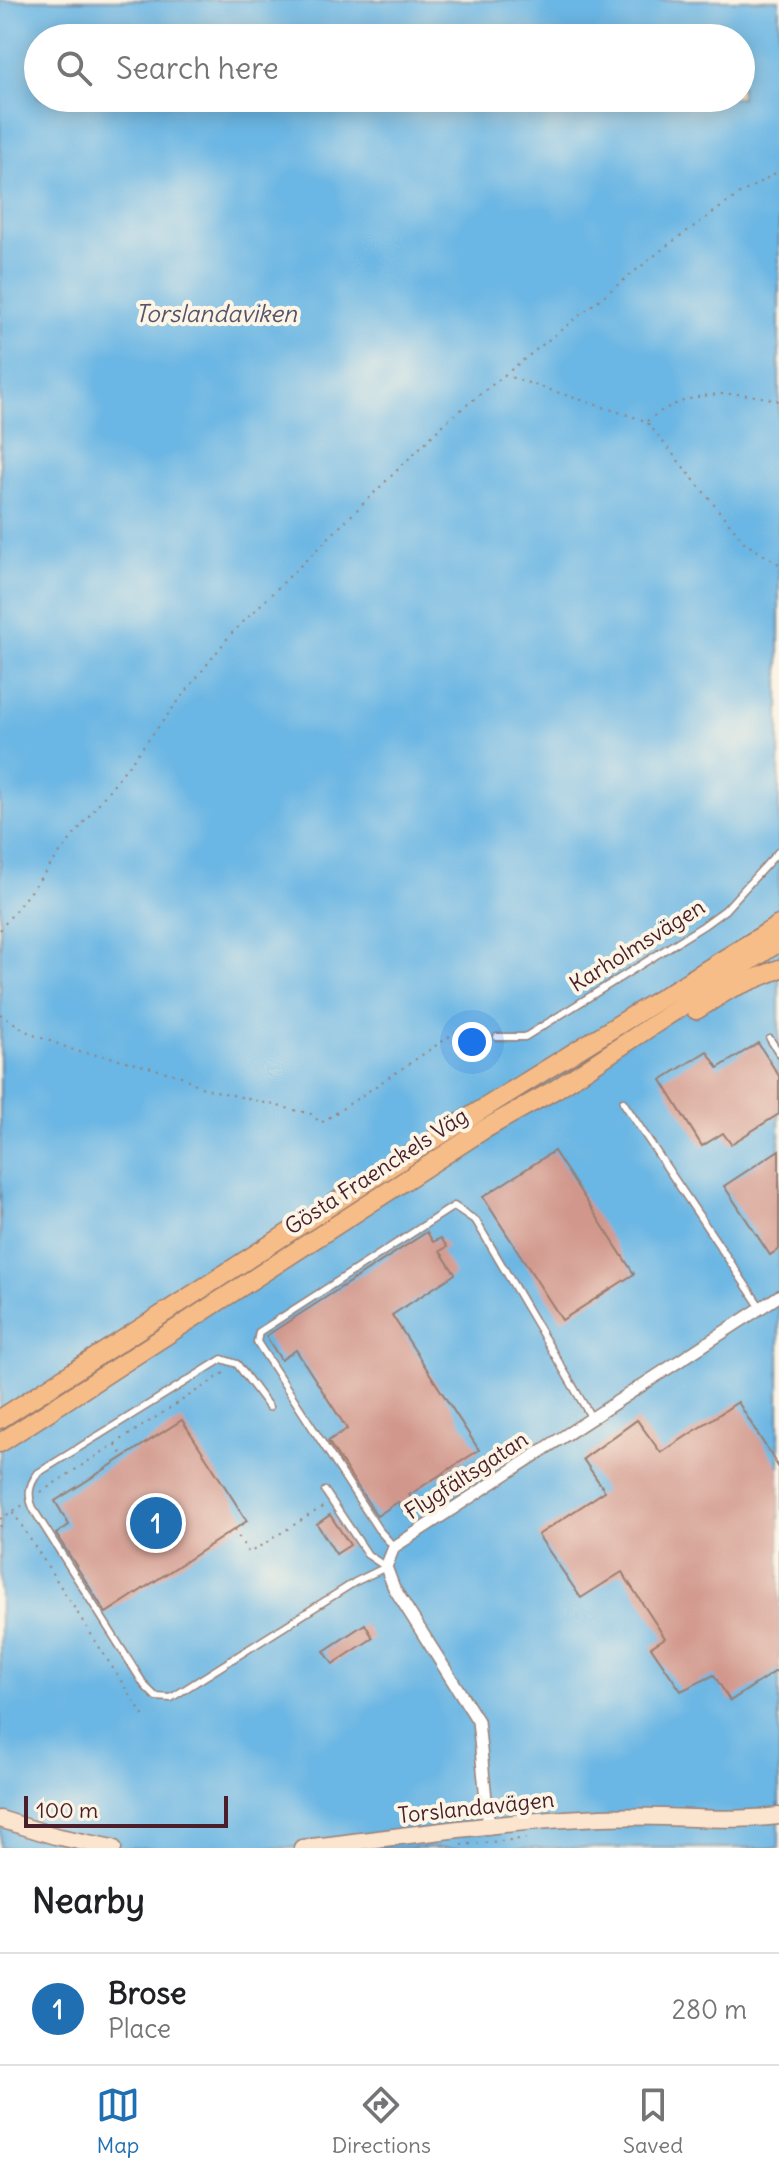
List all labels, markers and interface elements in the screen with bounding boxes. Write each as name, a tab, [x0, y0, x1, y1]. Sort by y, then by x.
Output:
search box	[24, 24, 755, 112]
icon: search	[52, 46, 96, 90]
text: Search here	[116, 49, 279, 87]
water label: Torslandaviken	[135, 298, 298, 328]
street label: Karholmsvägen	[564, 892, 710, 998]
your location	[452, 1022, 492, 1062]
street label: Gösta Fraenckels Väg	[279, 1101, 473, 1241]
street label: Flygfältsgatan	[399, 1425, 533, 1525]
pin: 1	[130, 1493, 182, 1553]
street label: Torslandavägen	[396, 1785, 556, 1829]
scale bar	[24, 1792, 228, 1828]
text: 100 m	[36, 1796, 98, 1824]
text: Nearby	[32, 1879, 145, 1922]
text: Brose	[108, 1974, 186, 2012]
text: 1	[53, 1993, 63, 2026]
text: 280 m	[672, 1993, 747, 2026]
text: Place	[108, 2012, 171, 2045]
tab: Map	[96, 2083, 140, 2159]
tab: Directions	[332, 2083, 431, 2159]
tab: Saved	[623, 2083, 683, 2159]

